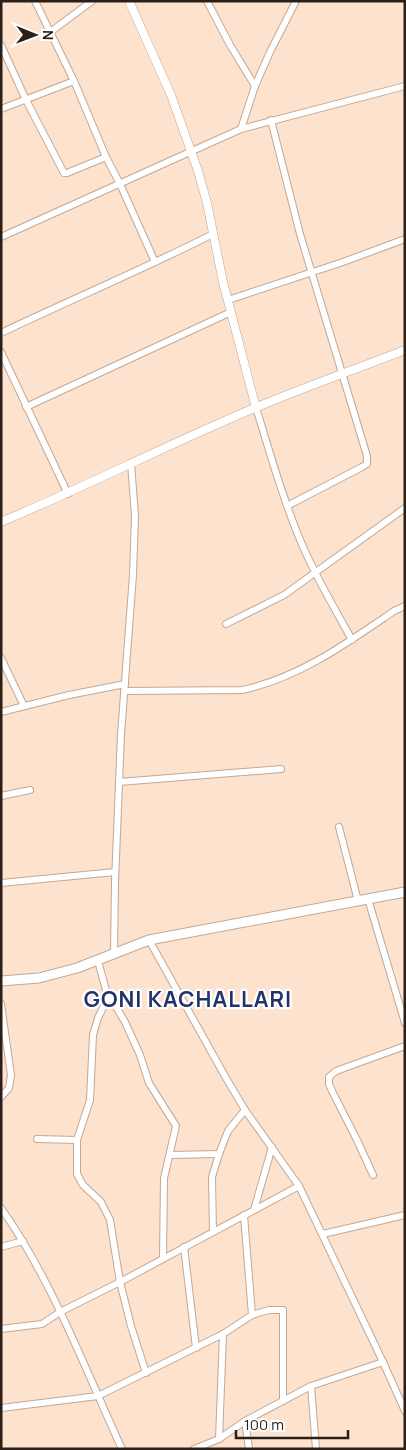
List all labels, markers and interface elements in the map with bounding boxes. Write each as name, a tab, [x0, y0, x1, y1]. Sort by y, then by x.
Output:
north arrow	[10, 10, 60, 60]
text: N	[39, 30, 58, 40]
district label: GONI KACHALLARI	[84, 984, 292, 1014]
scale bar	[236, 1408, 348, 1440]
text: 100 m	[244, 1414, 284, 1435]

